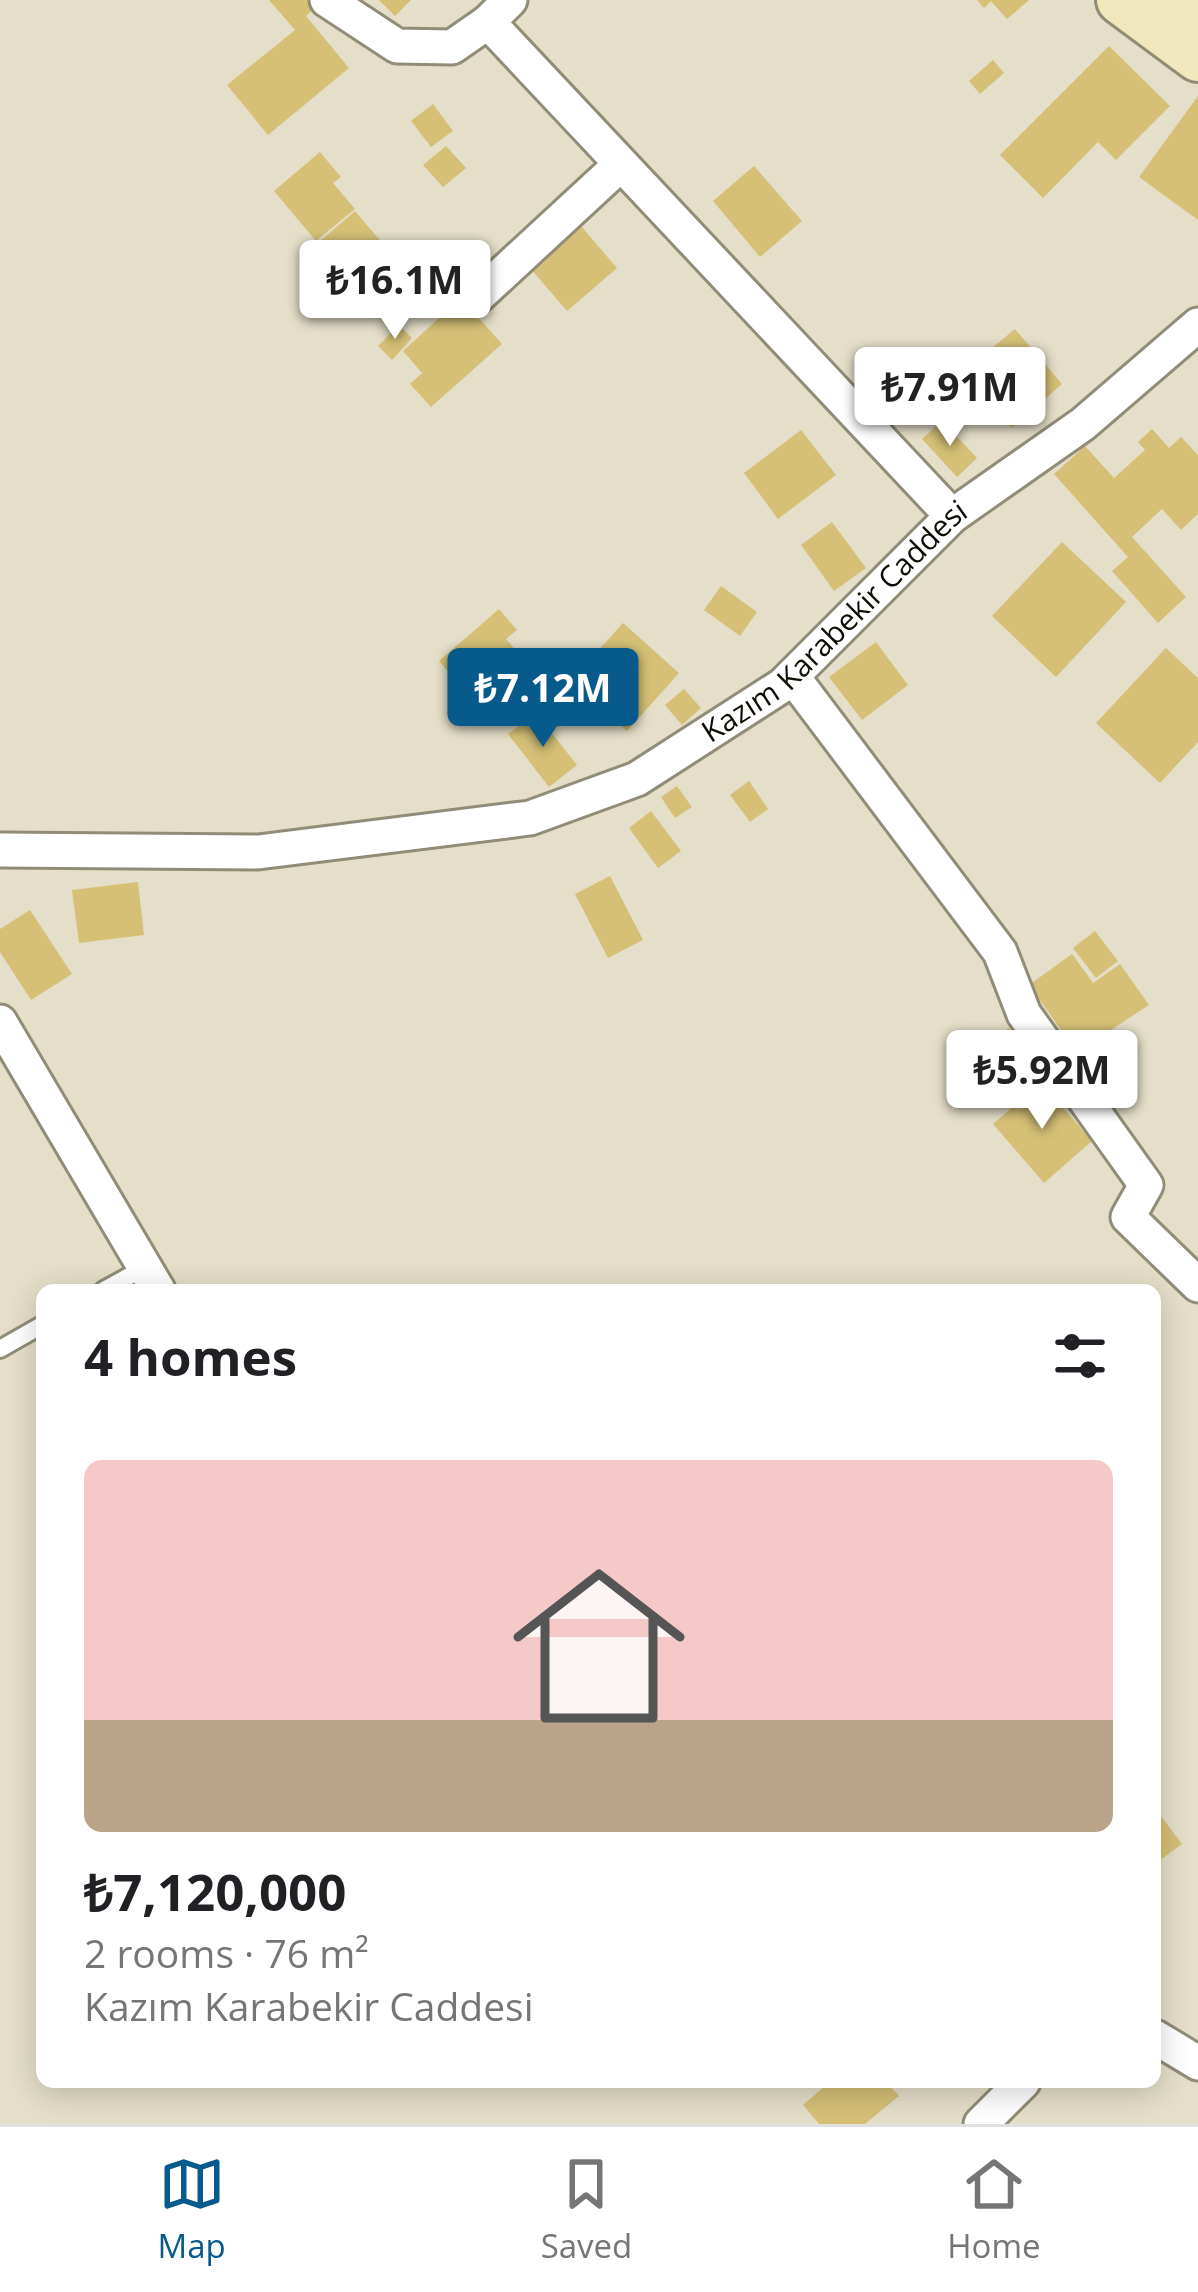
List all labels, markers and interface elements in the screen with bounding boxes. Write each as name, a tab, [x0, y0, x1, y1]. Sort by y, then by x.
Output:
pin: ₺16.1M	[297, 240, 493, 342]
text: ₺16.1M	[326, 252, 464, 305]
pin: ₺7.91M	[852, 347, 1048, 449]
text: ₺7.91M	[881, 359, 1019, 412]
street label: Kazım Karabekir Caddesi	[693, 490, 975, 751]
pin: ₺7.12M	[445, 648, 641, 750]
text: ₺7.12M	[474, 660, 612, 713]
pin: ₺5.92M	[944, 1030, 1140, 1132]
text: ₺5.92M	[973, 1042, 1111, 1095]
text: 4 homes	[84, 1321, 297, 1391]
icon: filters	[1047, 1323, 1113, 1389]
icon: home	[491, 1538, 707, 1754]
text: ₺7,120,000	[84, 1856, 346, 1926]
text: 2 rooms · 76 m²	[84, 1926, 369, 1979]
text: Kazım Karabekir Caddesi	[84, 1979, 534, 2032]
tab: Map	[157, 2151, 226, 2268]
tab: Saved	[541, 2151, 632, 2268]
tab: Home	[947, 2151, 1041, 2268]

